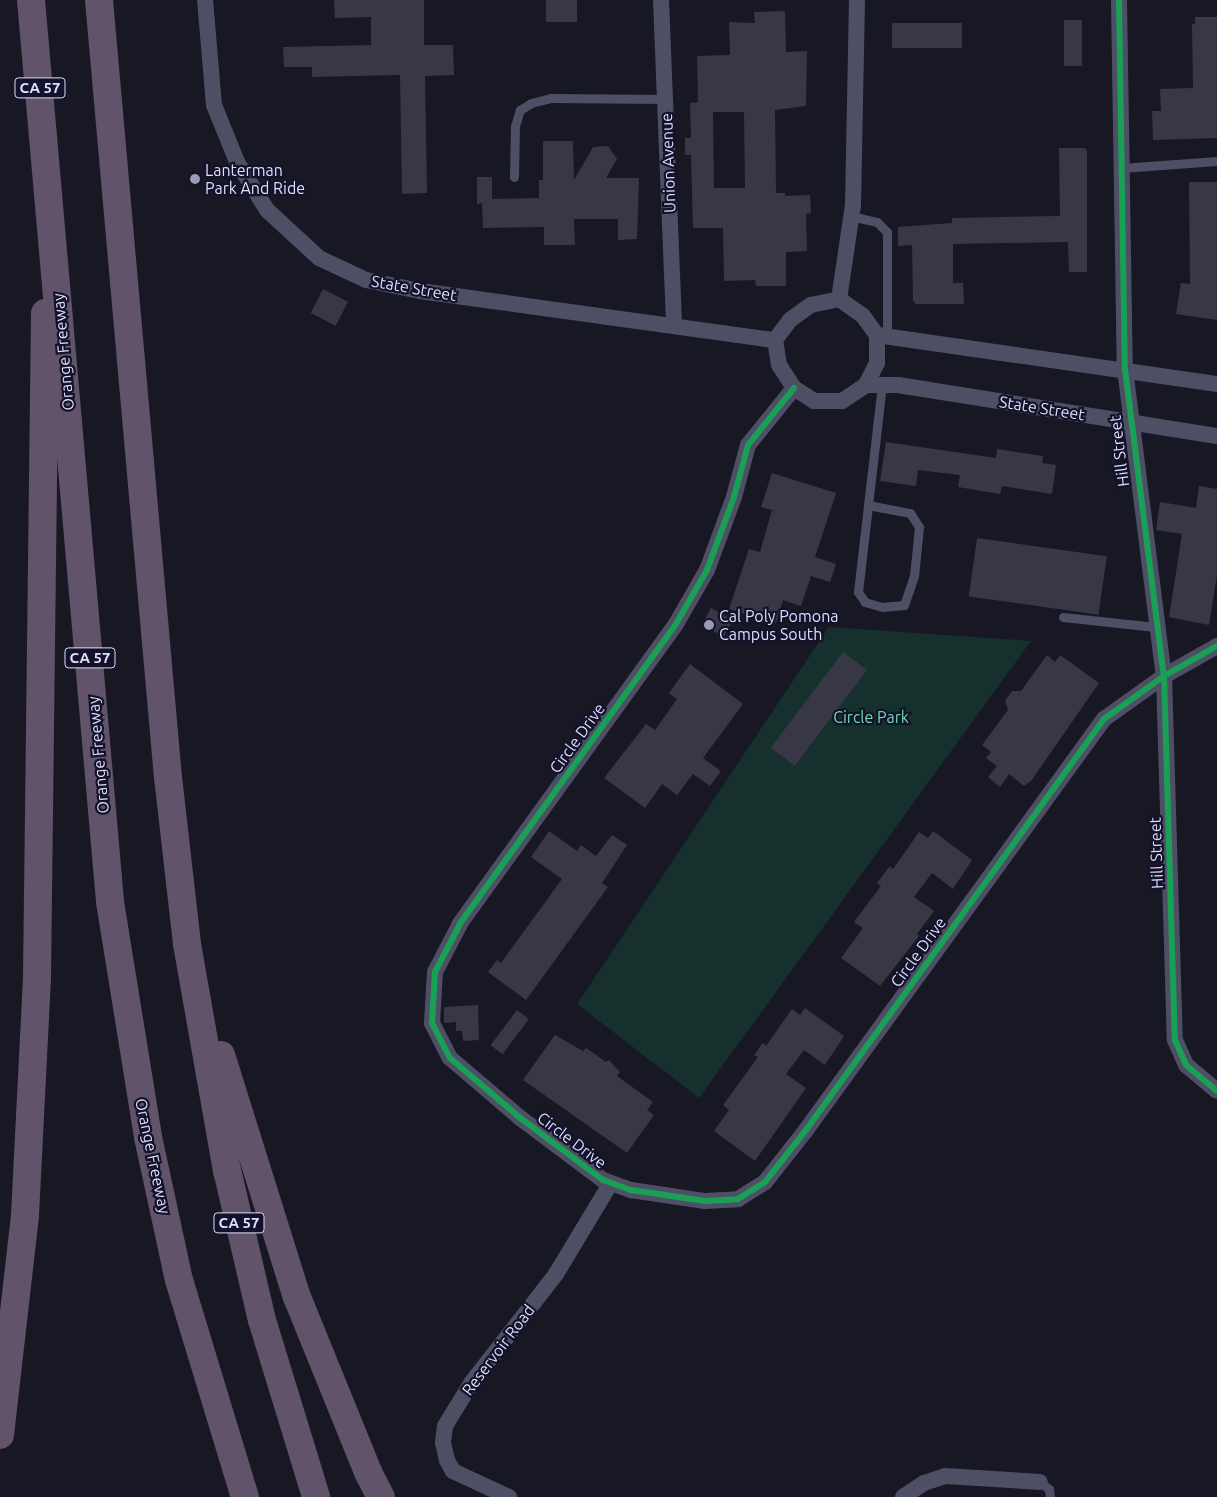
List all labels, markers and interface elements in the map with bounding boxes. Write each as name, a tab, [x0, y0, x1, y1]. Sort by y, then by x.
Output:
road number: CA 57	[14, 76, 66, 100]
street label: Union Avenue	[657, 113, 679, 213]
place label: Lanterman Park And Ride	[205, 160, 305, 198]
marker: Lanterman Park And Ride	[189, 173, 201, 185]
street label: State Street	[370, 271, 458, 305]
street label: Orange Freeway	[48, 293, 78, 411]
street label: State Street	[998, 392, 1086, 424]
street label: Hill Street	[1105, 414, 1133, 488]
place label: Cal Poly Pomona Campus South	[719, 606, 838, 644]
marker: Cal Poly Pomona Campus South	[703, 619, 715, 631]
road number: CA 57	[64, 646, 116, 670]
street label: Orange Freeway	[83, 696, 113, 814]
street label: Circle Drive	[545, 699, 609, 777]
park label: Circle Park	[833, 707, 909, 727]
street label: Hill Street	[1145, 817, 1167, 889]
street label: Circle Drive	[886, 913, 950, 991]
street label: Orange Freeway	[131, 1096, 175, 1216]
street label: Circle Drive	[534, 1108, 610, 1172]
road number: CA 57	[213, 1210, 265, 1236]
street label: Reservoir Road	[458, 1301, 538, 1399]

